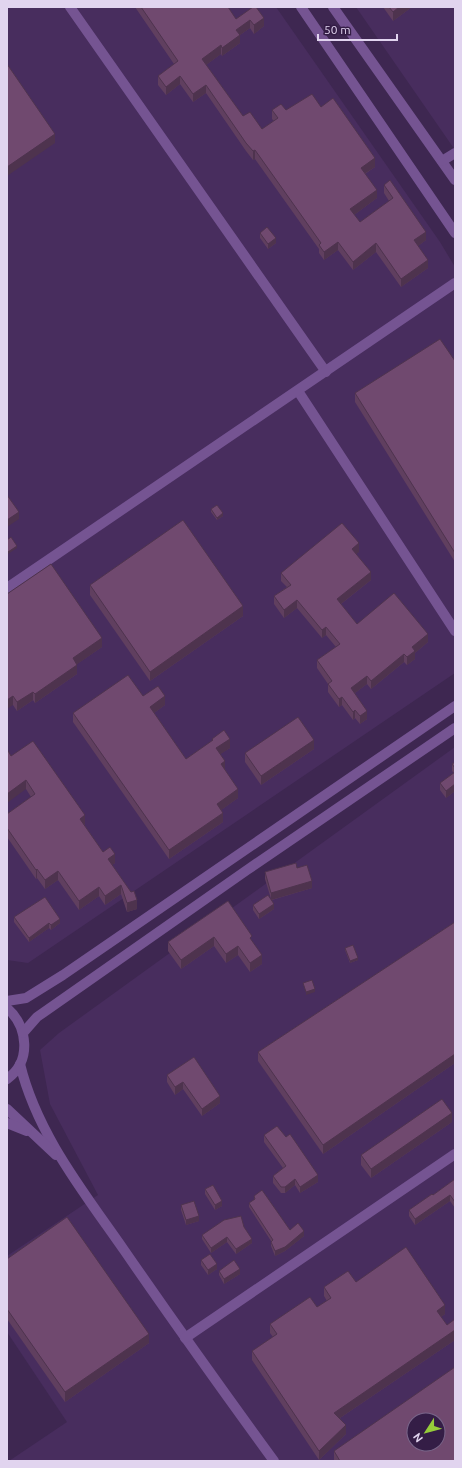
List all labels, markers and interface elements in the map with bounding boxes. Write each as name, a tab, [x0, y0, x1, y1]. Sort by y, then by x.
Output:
scale bar	[318, 16, 397, 42]
text: 50 m	[324, 23, 351, 36]
north arrow	[406, 1412, 446, 1452]
text: N	[411, 1431, 425, 1445]

